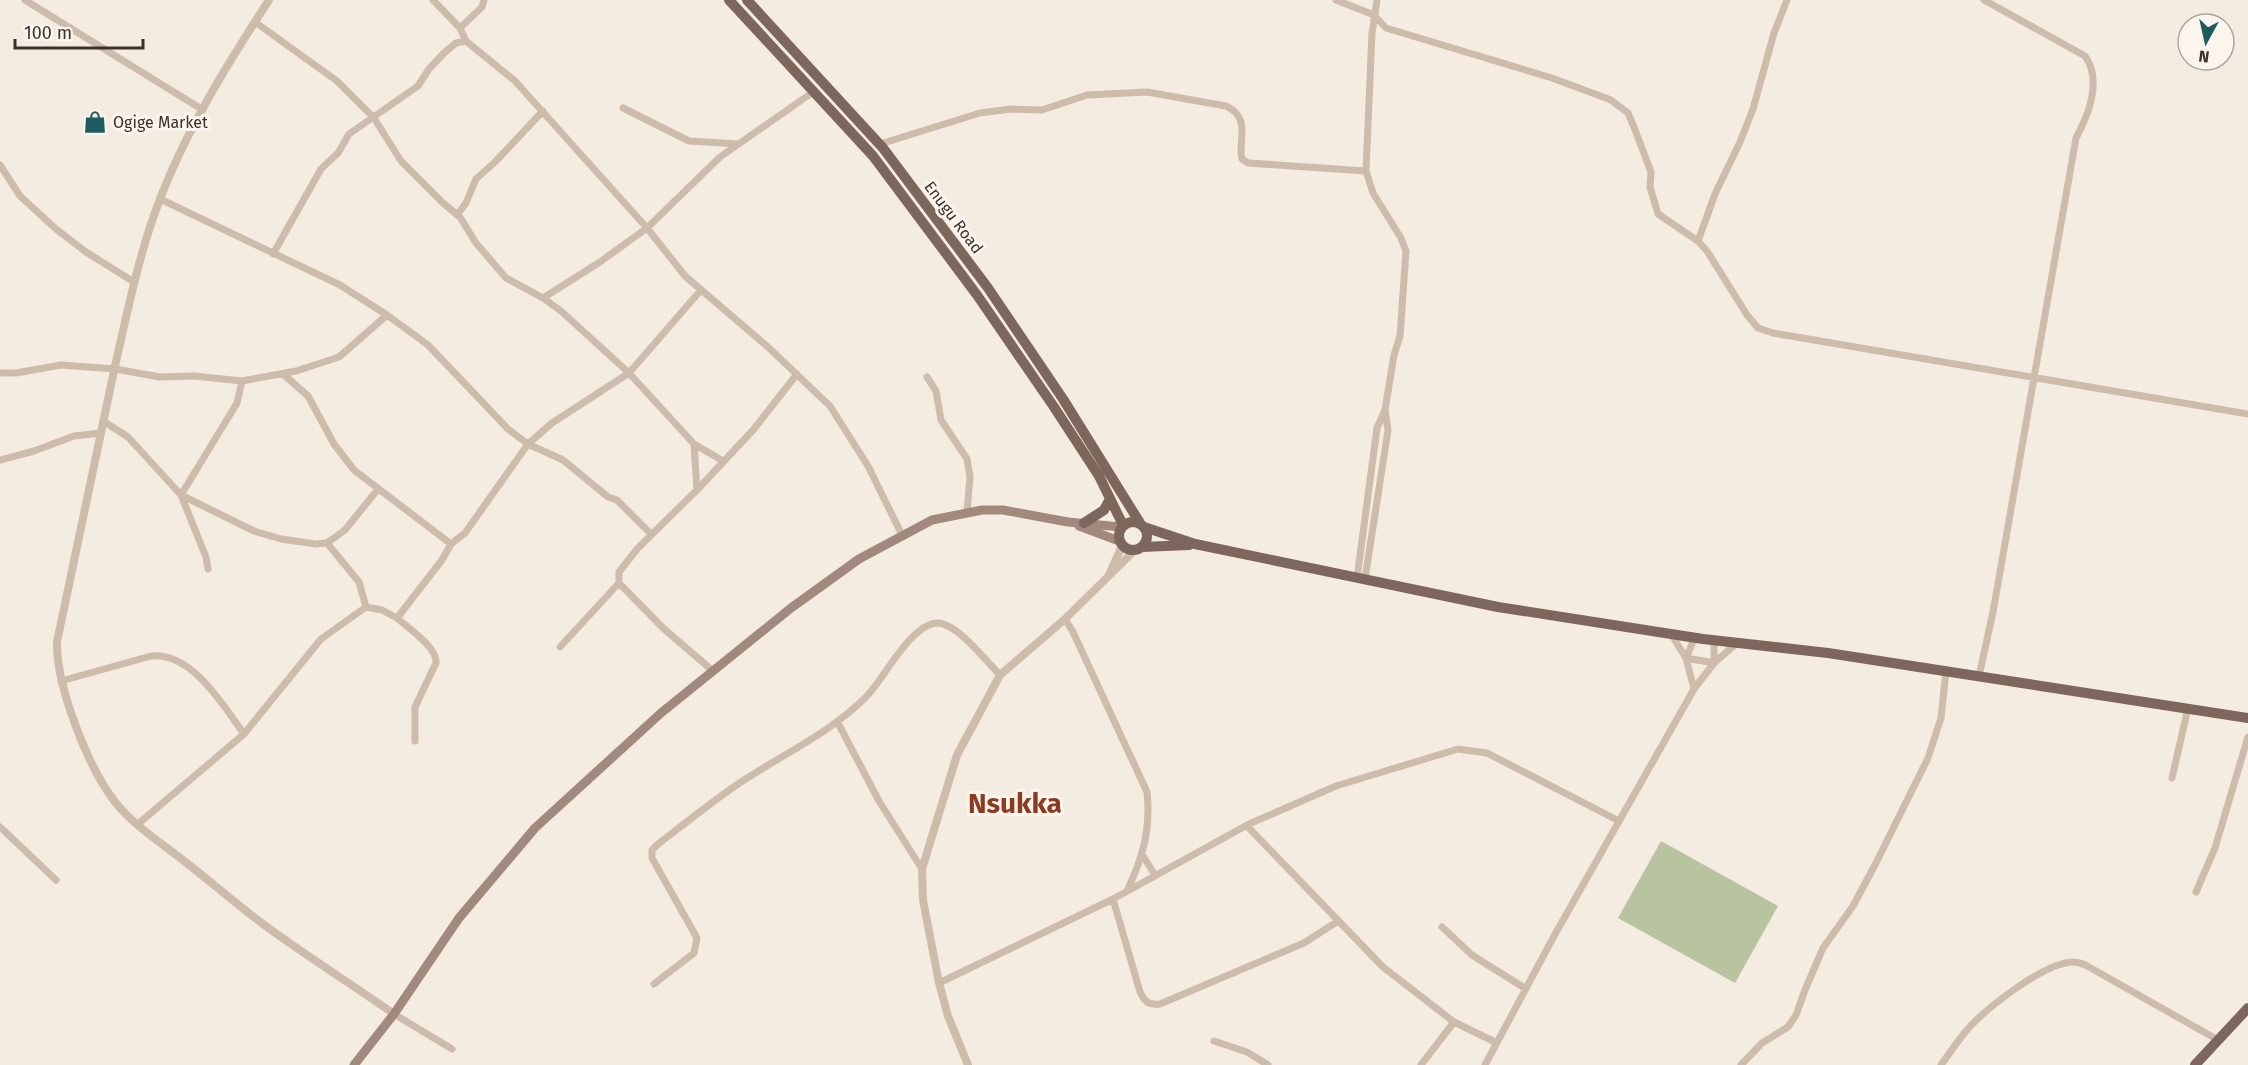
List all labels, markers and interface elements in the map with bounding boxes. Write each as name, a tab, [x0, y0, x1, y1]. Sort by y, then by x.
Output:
scale bar	[15, 12, 142, 50]
north arrow	[2176, 12, 2236, 72]
text: 100 m	[24, 22, 72, 44]
text: N	[2197, 46, 2211, 67]
shop icon: Ogige Market	[82, 109, 108, 135]
place label: Ogige Market	[113, 113, 208, 132]
street label: Enugu Road	[920, 177, 987, 257]
district label: Nsukka	[968, 787, 1062, 820]

